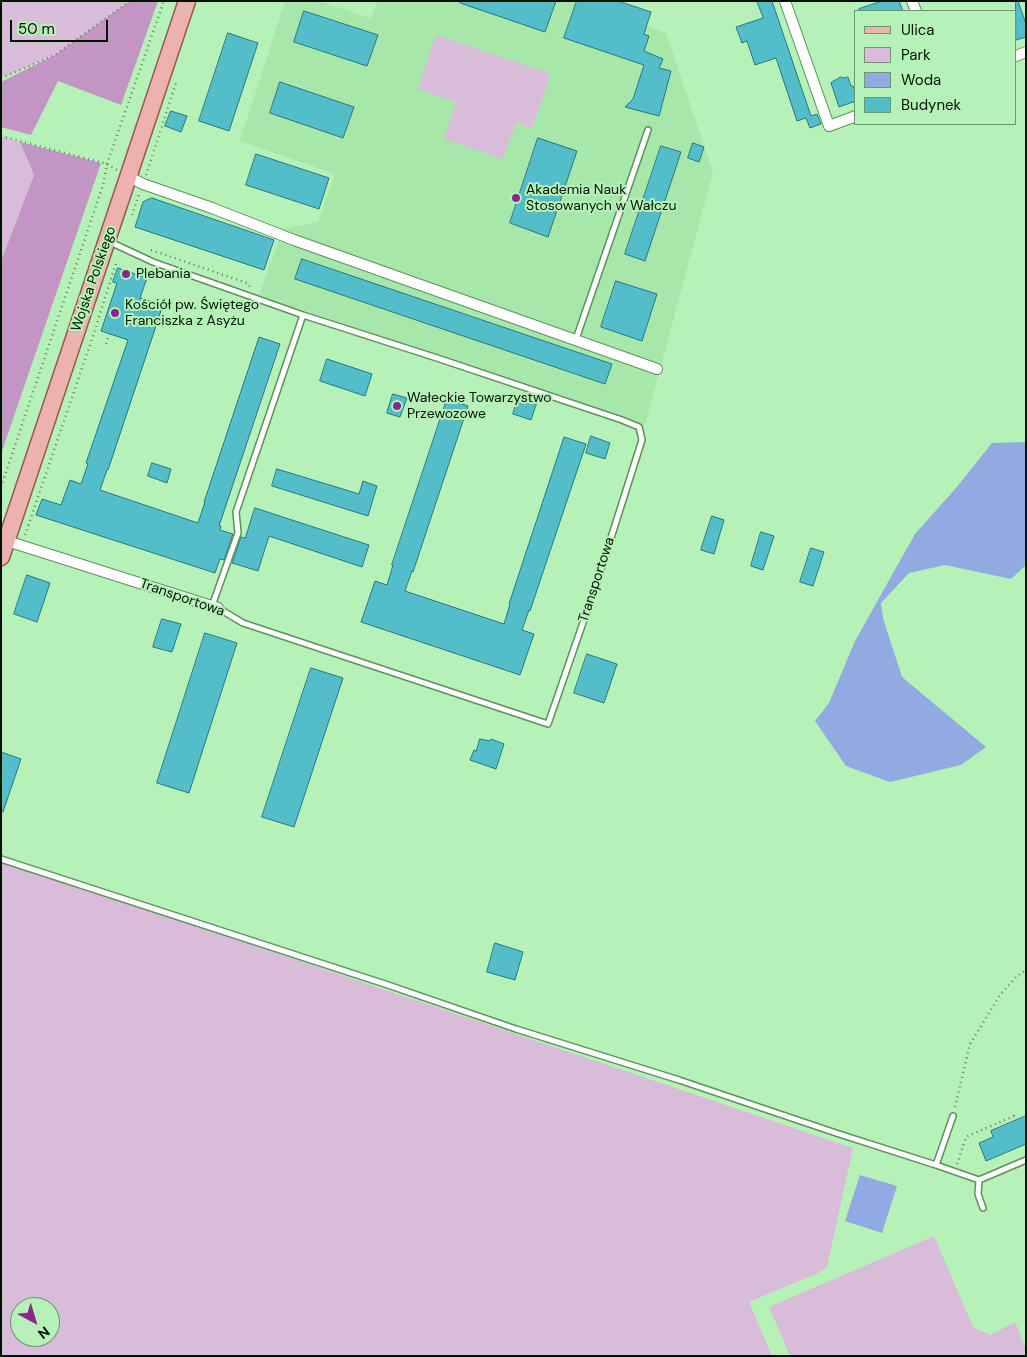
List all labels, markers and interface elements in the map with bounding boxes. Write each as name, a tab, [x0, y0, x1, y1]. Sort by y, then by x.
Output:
scale bar	[12, 10, 110, 42]
legend	[854, 10, 1017, 125]
text: 50 m	[18, 19, 55, 39]
text: Ulica	[901, 20, 935, 40]
text: Park	[901, 45, 931, 65]
text: Woda	[901, 70, 941, 90]
text: Budynek	[901, 95, 961, 115]
place label: Akademia Nauk Stosowanych w Wałczu	[526, 182, 676, 214]
marker: Akademia Nauk Stosowanych w Wałczu	[510, 192, 522, 204]
street label: Wojska Polskiego	[68, 224, 120, 334]
place label: Plebania	[136, 266, 191, 282]
marker: Plebania	[120, 268, 132, 280]
place label: Kościół pw. Świętego Franciszka z Asyżu	[125, 297, 259, 330]
marker: Kościół pw. Świętego Franciszka z Asyżu	[109, 307, 121, 319]
place label: Wałeckie Towarzystwo Przewozowe	[407, 390, 552, 422]
marker: Wałeckie Towarzystwo Przewozowe	[391, 400, 403, 412]
street label: Transportowa	[575, 535, 619, 625]
street label: Transportowa	[137, 576, 227, 620]
north arrow	[10, 1297, 60, 1347]
text: N	[34, 1323, 53, 1343]

